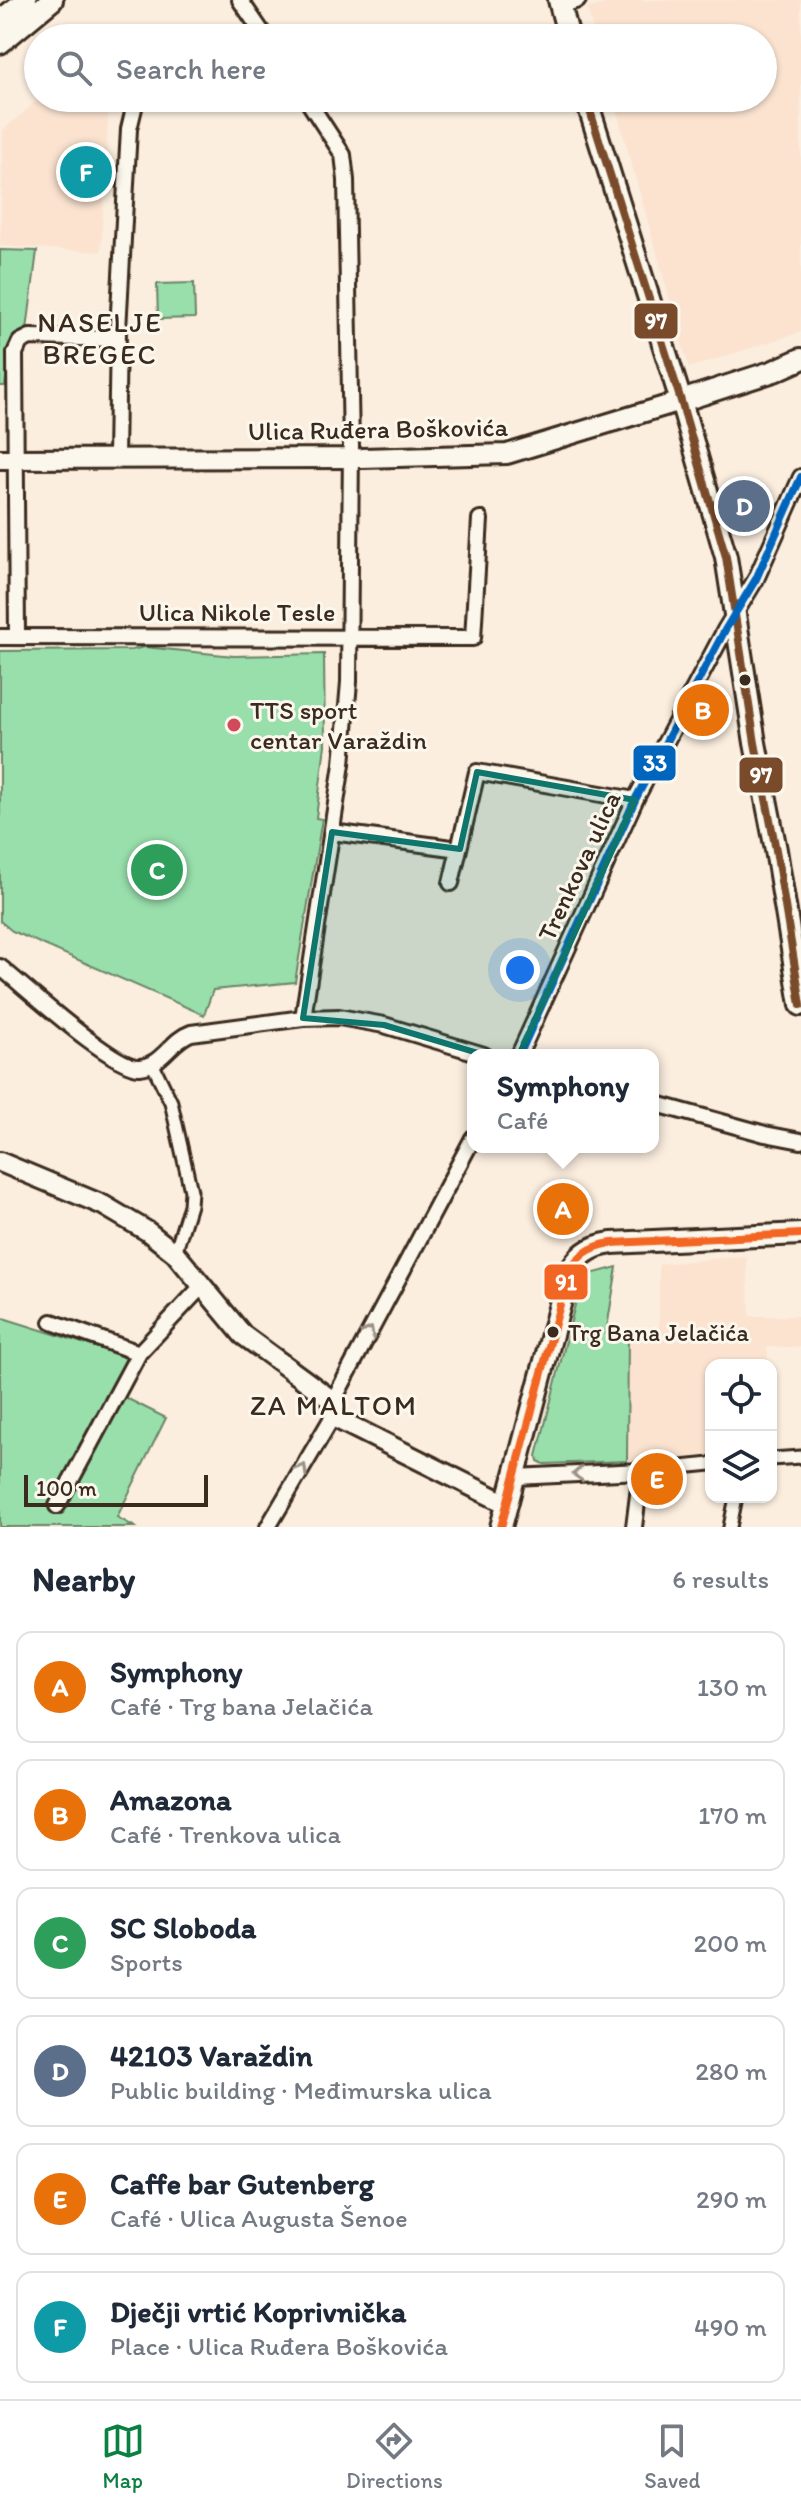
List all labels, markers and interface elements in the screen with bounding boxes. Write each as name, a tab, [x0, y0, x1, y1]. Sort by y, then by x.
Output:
search box	[24, 24, 777, 112]
icon: search	[52, 46, 96, 90]
text: Search here	[116, 50, 266, 87]
pin: F	[60, 142, 112, 202]
line badge: 97	[633, 302, 679, 340]
district label: NASELJE BREGEC	[37, 305, 163, 371]
text: 97	[645, 308, 667, 335]
street label: Ulica Ruđera Boškovića	[248, 411, 509, 447]
pin: D	[718, 476, 770, 536]
street label: Ulica Nikole Tesle	[139, 596, 335, 628]
unlabelled marker	[737, 672, 753, 688]
pin: B	[677, 680, 729, 740]
place label: TTS sport centar Varaždin	[250, 694, 427, 756]
marker: TTS sport centar Varaždin	[225, 716, 243, 734]
line badge: 33	[632, 744, 677, 782]
text: 33	[643, 750, 667, 777]
line badge: 97	[738, 756, 784, 794]
text: 97	[750, 762, 772, 789]
street label: Trenkova ulica	[530, 786, 628, 946]
pin: C	[131, 840, 183, 900]
your location	[500, 950, 540, 990]
popup	[467, 1049, 659, 1153]
text: Symphony	[497, 1067, 629, 1104]
text: Café	[497, 1104, 548, 1136]
pin: A	[537, 1179, 589, 1239]
line badge: 91	[543, 1263, 589, 1301]
text: 91	[555, 1269, 578, 1296]
place label: Trg Bana Jelačića	[568, 1318, 750, 1347]
marker: Trg Bana Jelačića	[545, 1324, 561, 1340]
one-way arrow	[359, 1326, 374, 1340]
map controls	[705, 1359, 777, 1503]
button: locate	[705, 1359, 777, 1431]
district label: ZA MALTOM	[250, 1388, 418, 1422]
button: layers	[705, 1431, 777, 1503]
pin: E	[631, 1449, 683, 1509]
one-way arrow	[292, 1463, 308, 1478]
one-way arrow	[571, 1465, 584, 1482]
scale bar	[24, 1471, 208, 1507]
text: 100 m	[36, 1475, 97, 1502]
text: Nearby	[32, 1559, 135, 1600]
text: 6 results	[672, 1563, 769, 1595]
text: Symphony	[110, 1653, 242, 1690]
text: A	[52, 1671, 68, 1703]
text: 130 m	[697, 1671, 767, 1703]
text: Café · Trg bana Jelačića	[110, 1690, 373, 1722]
text: Amazona	[110, 1781, 232, 1818]
text: B	[52, 1799, 68, 1831]
text: 170 m	[698, 1799, 767, 1831]
text: Café · Trenkova ulica	[110, 1818, 341, 1850]
text: SC Sloboda	[110, 1909, 256, 1946]
text: C	[52, 1927, 68, 1959]
text: 200 m	[694, 1927, 767, 1959]
text: Sports	[110, 1946, 183, 1978]
text: 42103 Varaždin	[110, 2037, 313, 2074]
text: D	[51, 2055, 69, 2087]
text: 280 m	[695, 2055, 767, 2087]
text: Public building · Međimurska ulica	[110, 2074, 492, 2106]
text: Caffe bar Gutenberg	[110, 2165, 374, 2202]
text: E	[53, 2183, 67, 2215]
text: 290 m	[696, 2183, 767, 2215]
text: Café · Ulica Augusta Šenoe	[110, 2202, 408, 2234]
text: Dječji vrtić Koprivnička	[110, 2293, 407, 2330]
text: F	[53, 2311, 67, 2343]
text: 490 m	[694, 2311, 767, 2343]
text: Place · Ulica Ruđera Boškovića	[110, 2330, 448, 2362]
tab: Map	[101, 2419, 145, 2494]
tab: Directions	[346, 2419, 443, 2494]
tab: Saved	[644, 2419, 700, 2494]

